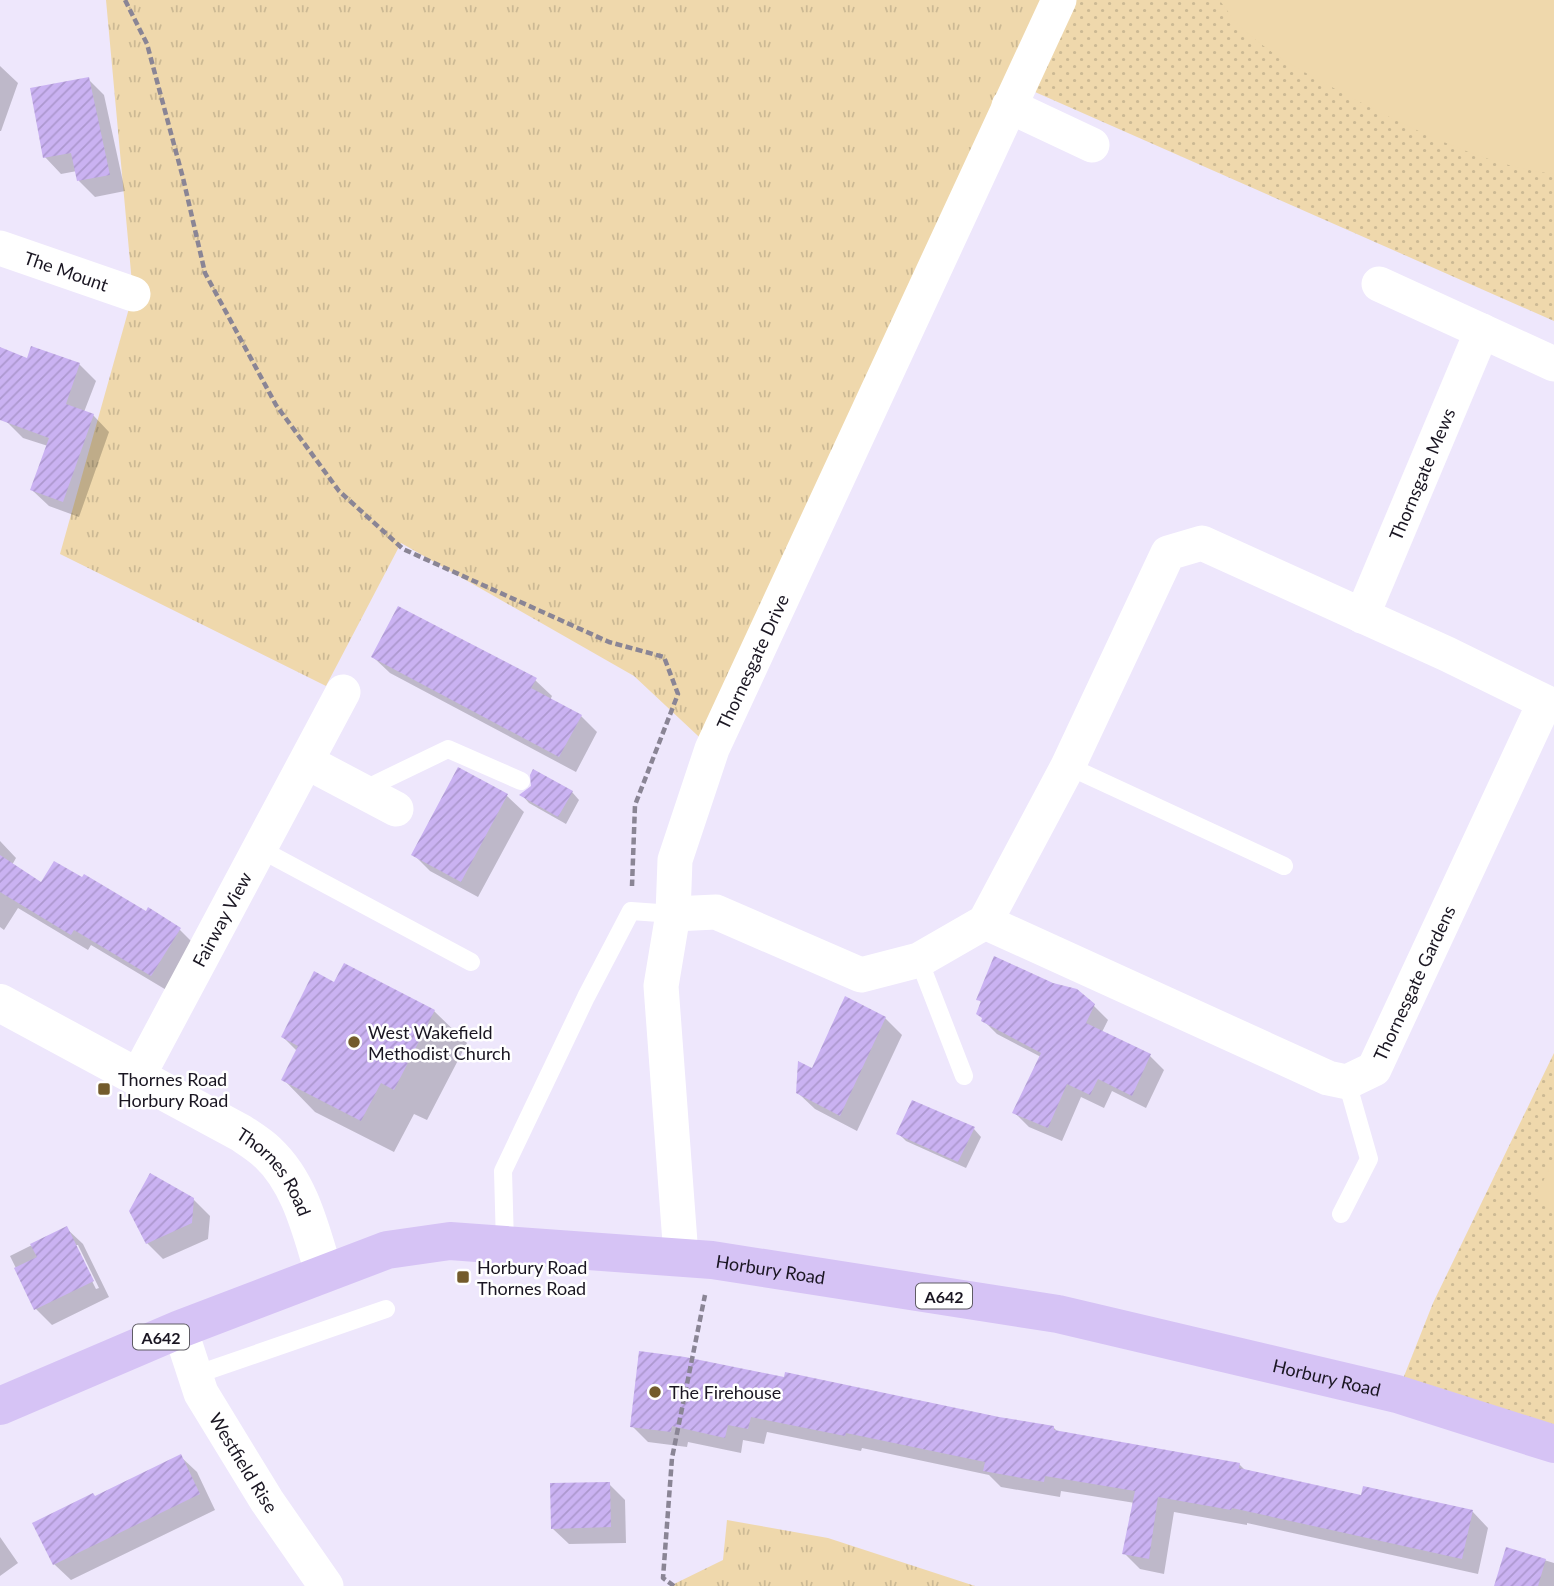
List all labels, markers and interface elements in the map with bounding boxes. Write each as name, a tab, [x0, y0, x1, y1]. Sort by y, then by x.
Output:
street label: The Mount	[21, 246, 112, 296]
street label: Thornsgate Mews	[1384, 404, 1459, 544]
street label: Thornesgate Drive	[712, 591, 793, 733]
street label: Fairway View	[187, 868, 256, 970]
street label: Thornesgate Gardens	[1368, 902, 1460, 1064]
place label: West Wakefield Methodist Church	[368, 1021, 511, 1064]
marker: West Wakefield Methodist Church	[346, 1034, 362, 1050]
place label: Thornes Road Horbury Road	[118, 1068, 228, 1111]
marker: Thornes Road Horbury Road	[96, 1081, 112, 1097]
street label: Thornes Road	[233, 1122, 316, 1219]
street label: Horbury Road	[714, 1250, 827, 1289]
place label: Horbury Road Thornes Road	[477, 1256, 587, 1299]
marker: Horbury Road Thornes Road	[455, 1269, 471, 1285]
road number: A642	[916, 1284, 972, 1308]
road number: A642	[133, 1324, 189, 1350]
street label: Horbury Road	[1271, 1354, 1383, 1401]
place label: The Firehouse	[669, 1381, 781, 1403]
marker: The Firehouse	[647, 1384, 663, 1400]
street label: Westfield Rise	[205, 1409, 283, 1517]

